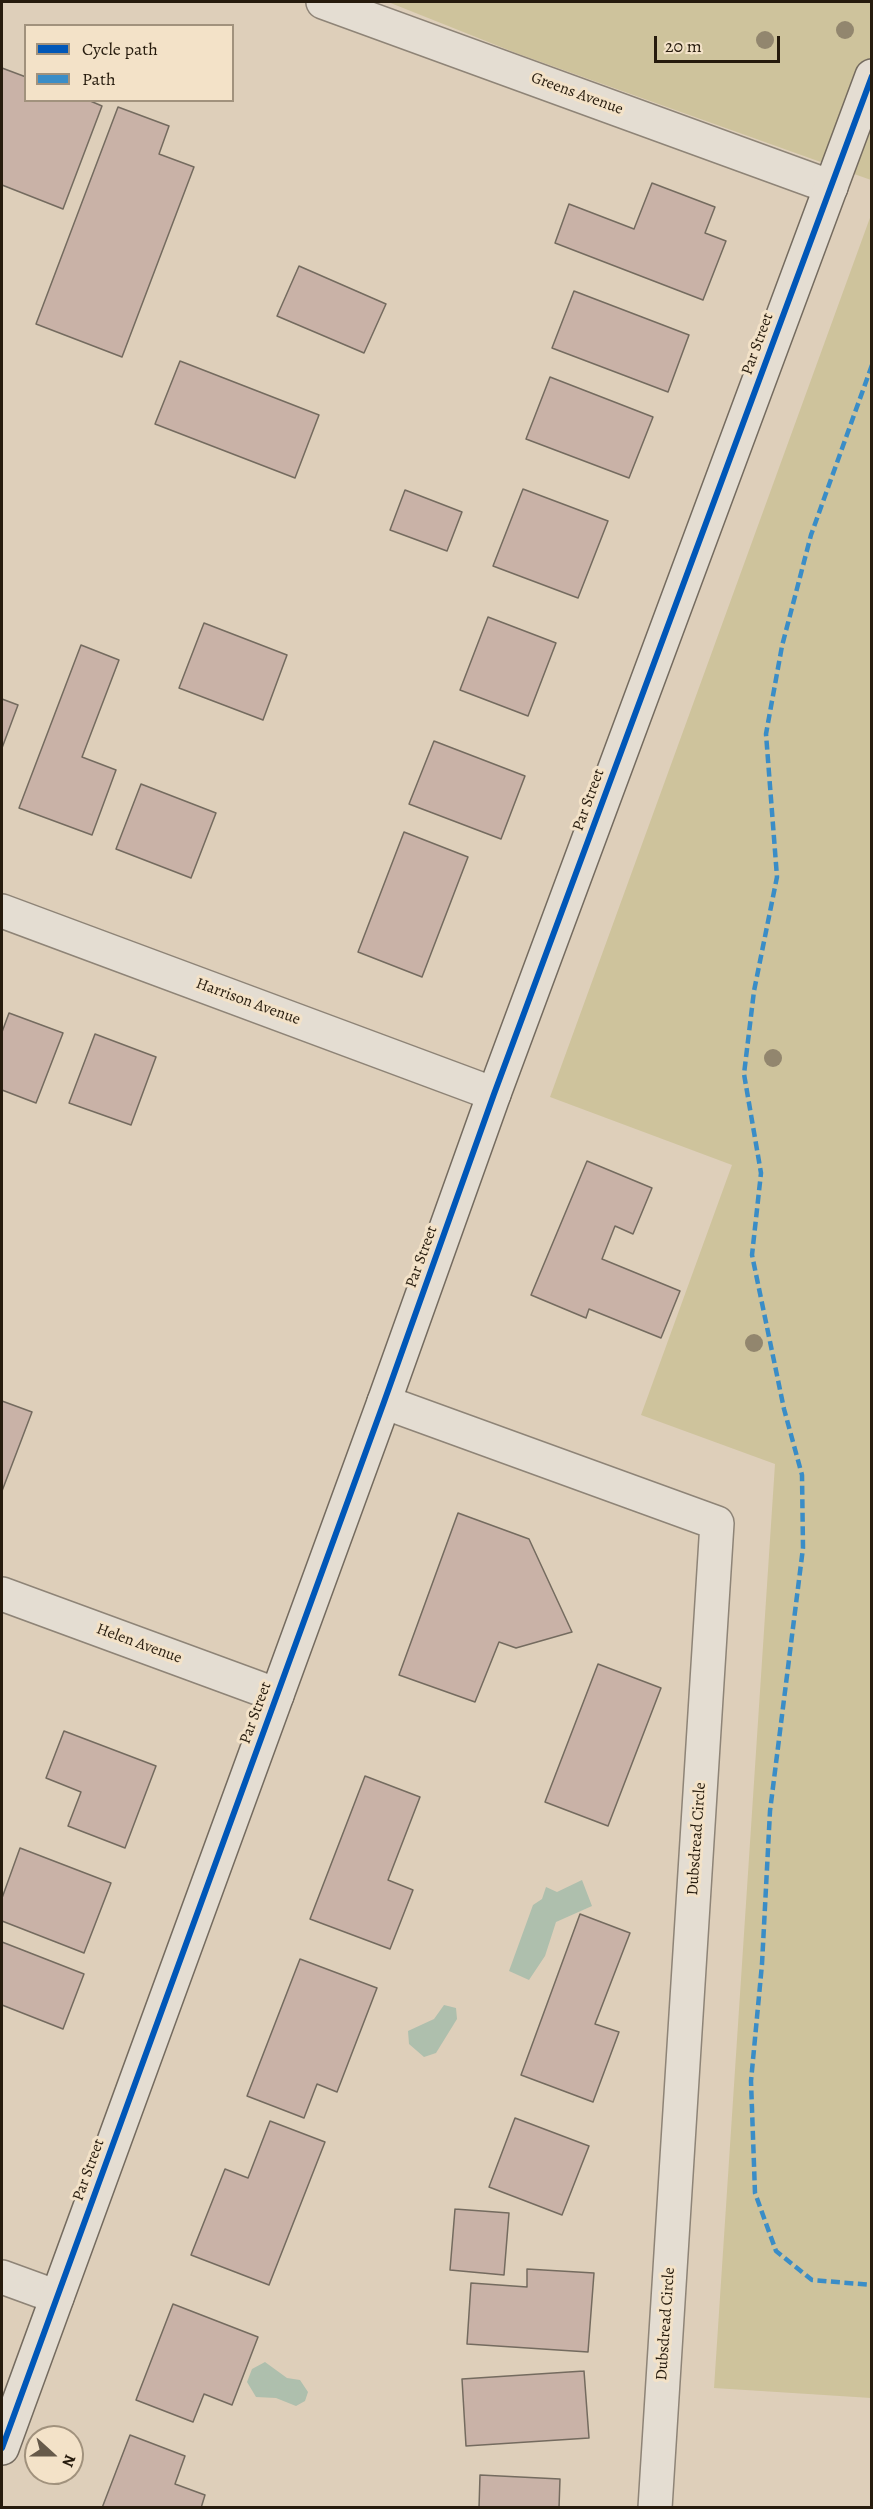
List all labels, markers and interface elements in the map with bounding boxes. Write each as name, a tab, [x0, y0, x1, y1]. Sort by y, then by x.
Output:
legend	[24, 24, 234, 102]
scale bar	[657, 24, 783, 62]
text: 20 m	[665, 34, 702, 58]
text: Cycle path	[82, 37, 158, 61]
text: Path	[82, 67, 116, 91]
street label: Greens Avenue	[528, 68, 626, 120]
street label: Par Street	[738, 310, 778, 378]
street label: Par Street	[569, 766, 609, 834]
street label: Harrison Avenue	[193, 974, 303, 1030]
street label: Par Street	[402, 1223, 442, 1291]
street label: Helen Avenue	[94, 1620, 184, 1668]
street label: Par Street	[236, 1679, 276, 1747]
street label: Dubsdread Circle	[683, 1782, 711, 1896]
street label: Par Street	[69, 2136, 109, 2204]
street label: Dubsdread Circle	[652, 2267, 680, 2381]
north arrow	[24, 2425, 84, 2485]
text: N	[57, 2451, 81, 2470]

